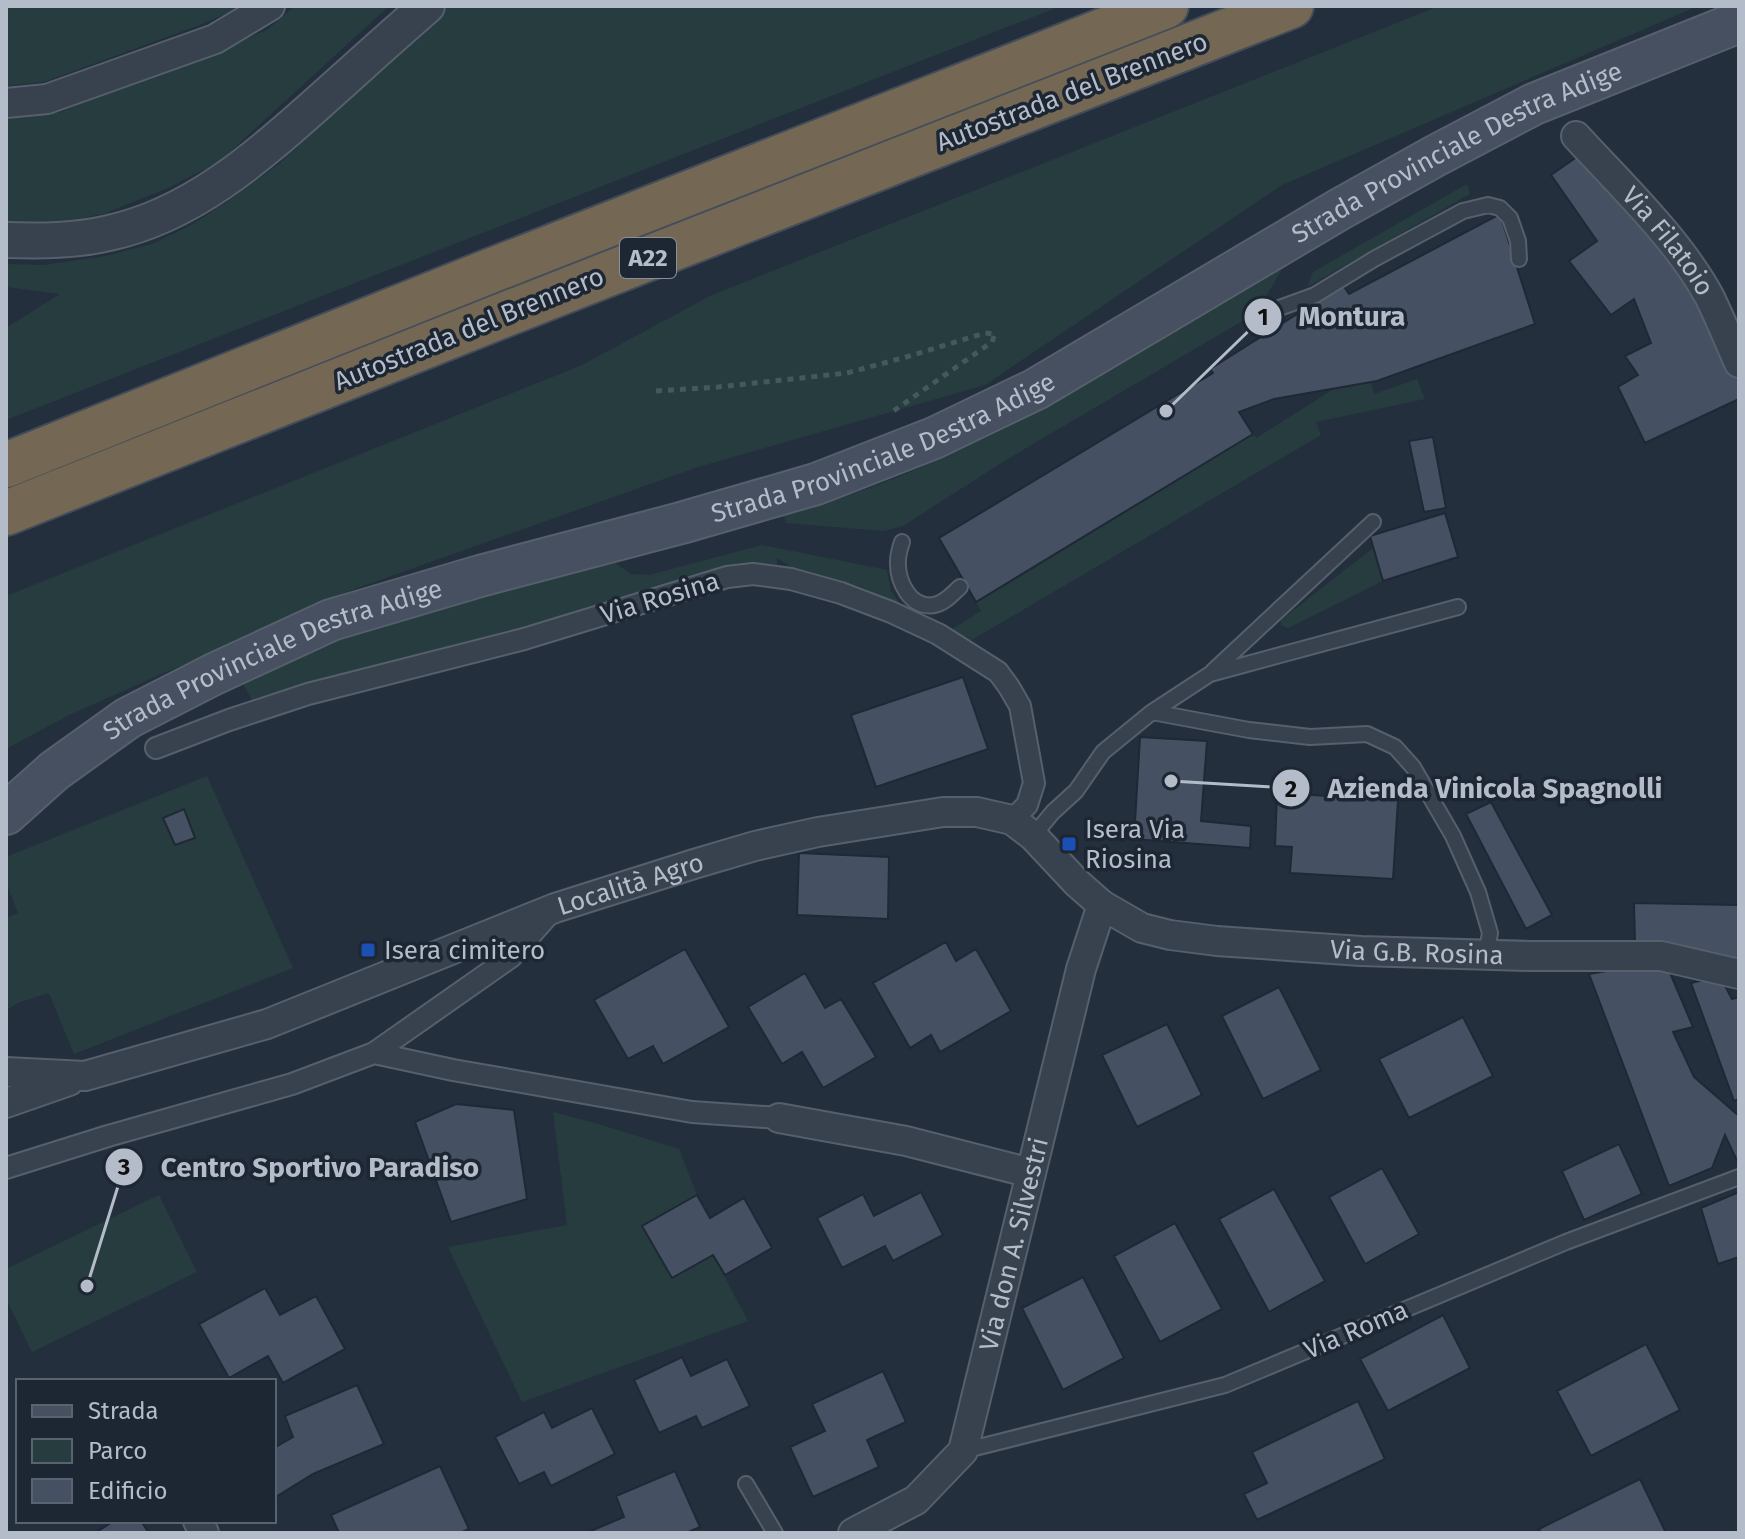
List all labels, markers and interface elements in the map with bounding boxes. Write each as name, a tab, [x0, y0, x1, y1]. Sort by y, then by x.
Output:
street label: Autostrada del Brennero	[932, 26, 1212, 158]
street label: Strada Provinciale Destra Adige	[1286, 55, 1627, 250]
street label: Via Filatoio	[1616, 180, 1721, 301]
road number: A22	[620, 238, 676, 278]
street label: Autostrada del Brennero	[330, 261, 608, 397]
callout: Montura	[1243, 291, 1422, 343]
text: Montura	[1299, 300, 1405, 333]
text: 1	[1257, 303, 1269, 331]
street label: Strada Provinciale Destra Adige	[707, 366, 1061, 529]
street label: Via Rosina	[597, 565, 723, 631]
street label: Strada Provinciale Destra Adige	[97, 573, 446, 747]
callout: Azienda Vinicola Spagnolli	[1271, 762, 1678, 814]
text: Azienda Vinicola Spagnolli	[1327, 772, 1662, 805]
text: 2	[1285, 775, 1297, 803]
place label: Isera Via Riosina	[1085, 814, 1185, 875]
marker: Isera Via Riosina	[1060, 835, 1078, 853]
street label: Località Agro	[553, 847, 707, 922]
street label: Via G.B. Rosina	[1329, 933, 1504, 971]
place label: Isera cimitero	[384, 935, 545, 966]
marker: Isera cimitero	[359, 941, 377, 959]
street label: Via don A. Silvestri	[973, 1134, 1055, 1354]
callout: Centro Sportivo Paradiso	[104, 1141, 495, 1193]
text: Centro Sportivo Paradiso	[161, 1151, 479, 1184]
text: 3	[117, 1153, 130, 1181]
street label: Via Roma	[1299, 1294, 1413, 1366]
legend	[16, 1379, 276, 1523]
text: Strada	[88, 1397, 159, 1425]
text: Parco	[88, 1437, 147, 1465]
text: Edificio	[88, 1477, 168, 1505]

